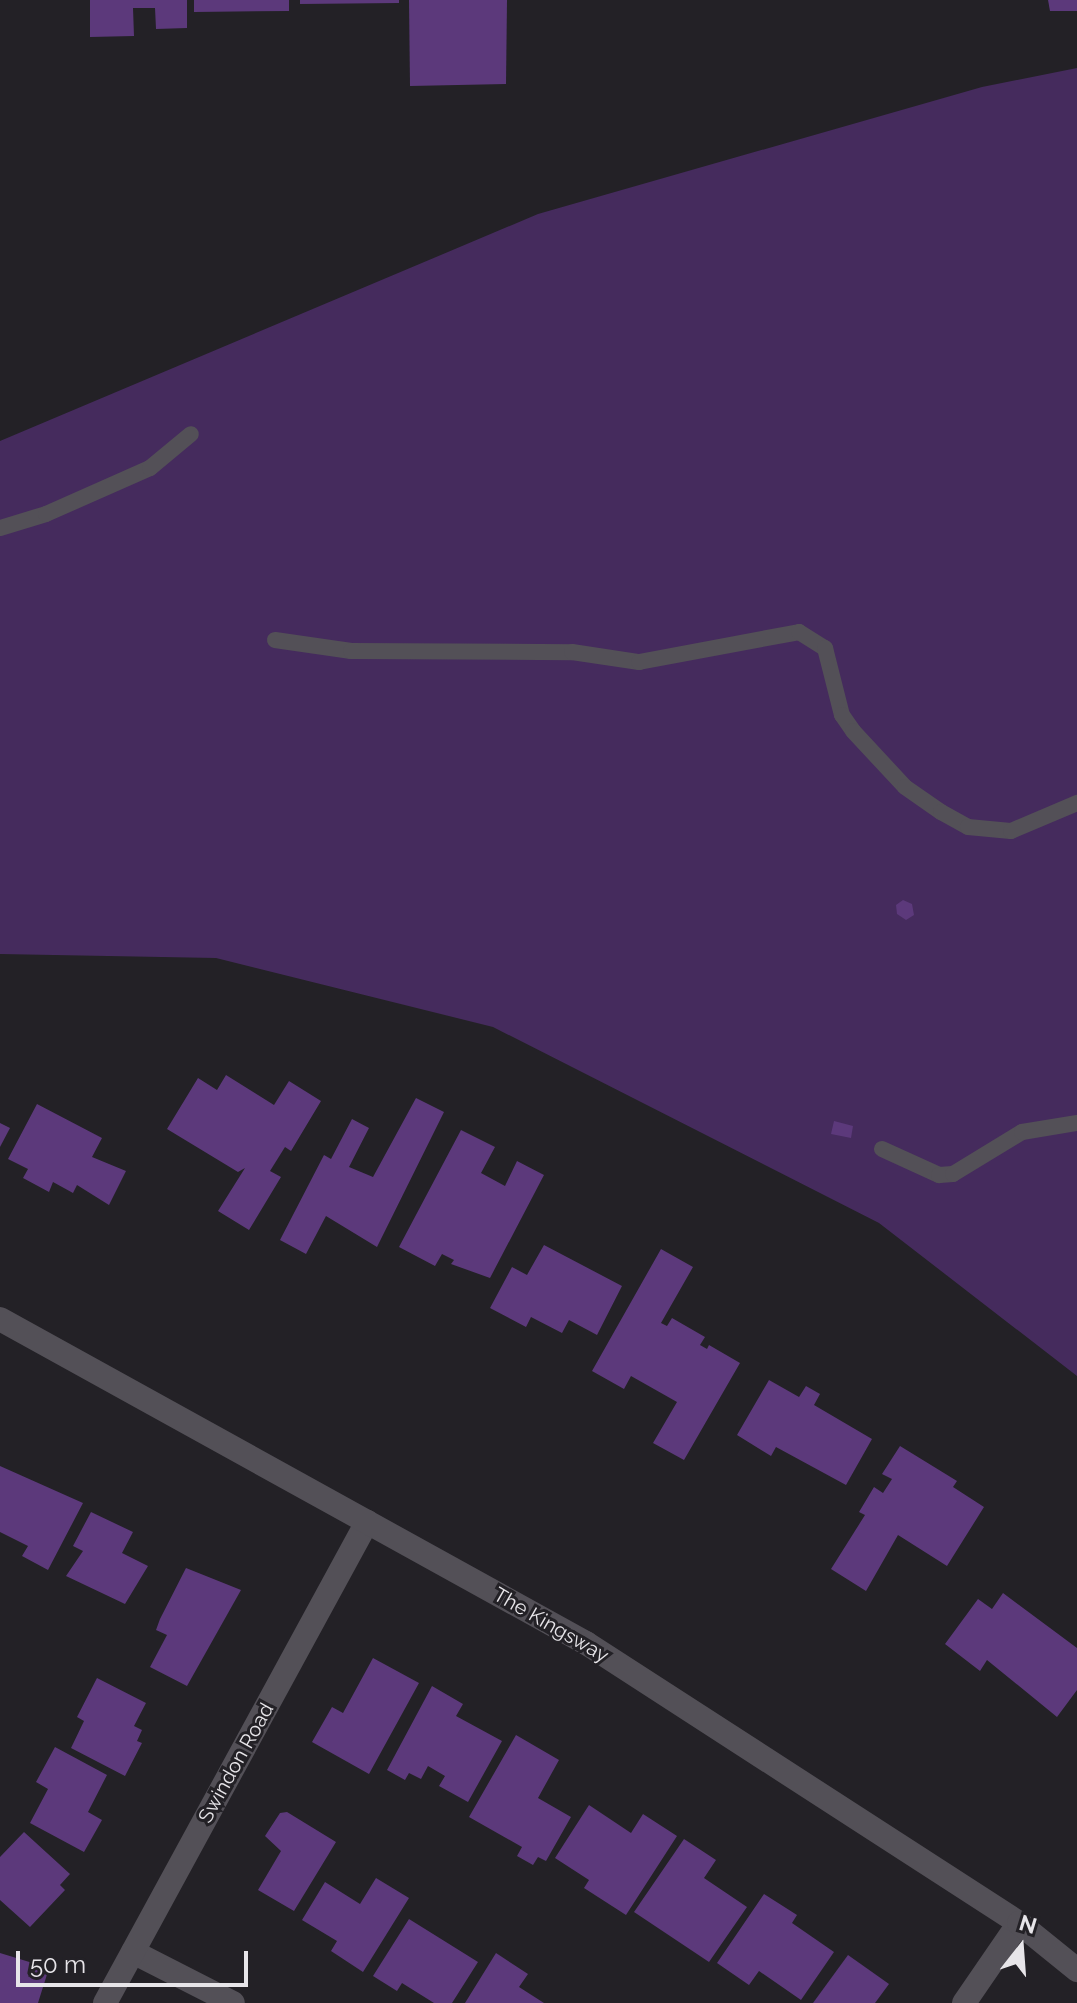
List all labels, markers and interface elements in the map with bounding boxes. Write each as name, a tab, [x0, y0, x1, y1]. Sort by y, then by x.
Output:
street label: The Kingsway	[489, 1582, 613, 1668]
street label: Swindon Road	[193, 1699, 279, 1827]
north arrow	[981, 1907, 1061, 1987]
text: N	[1016, 1909, 1040, 1939]
scale bar	[20, 1935, 252, 1985]
text: 50 m	[30, 1950, 86, 1979]

